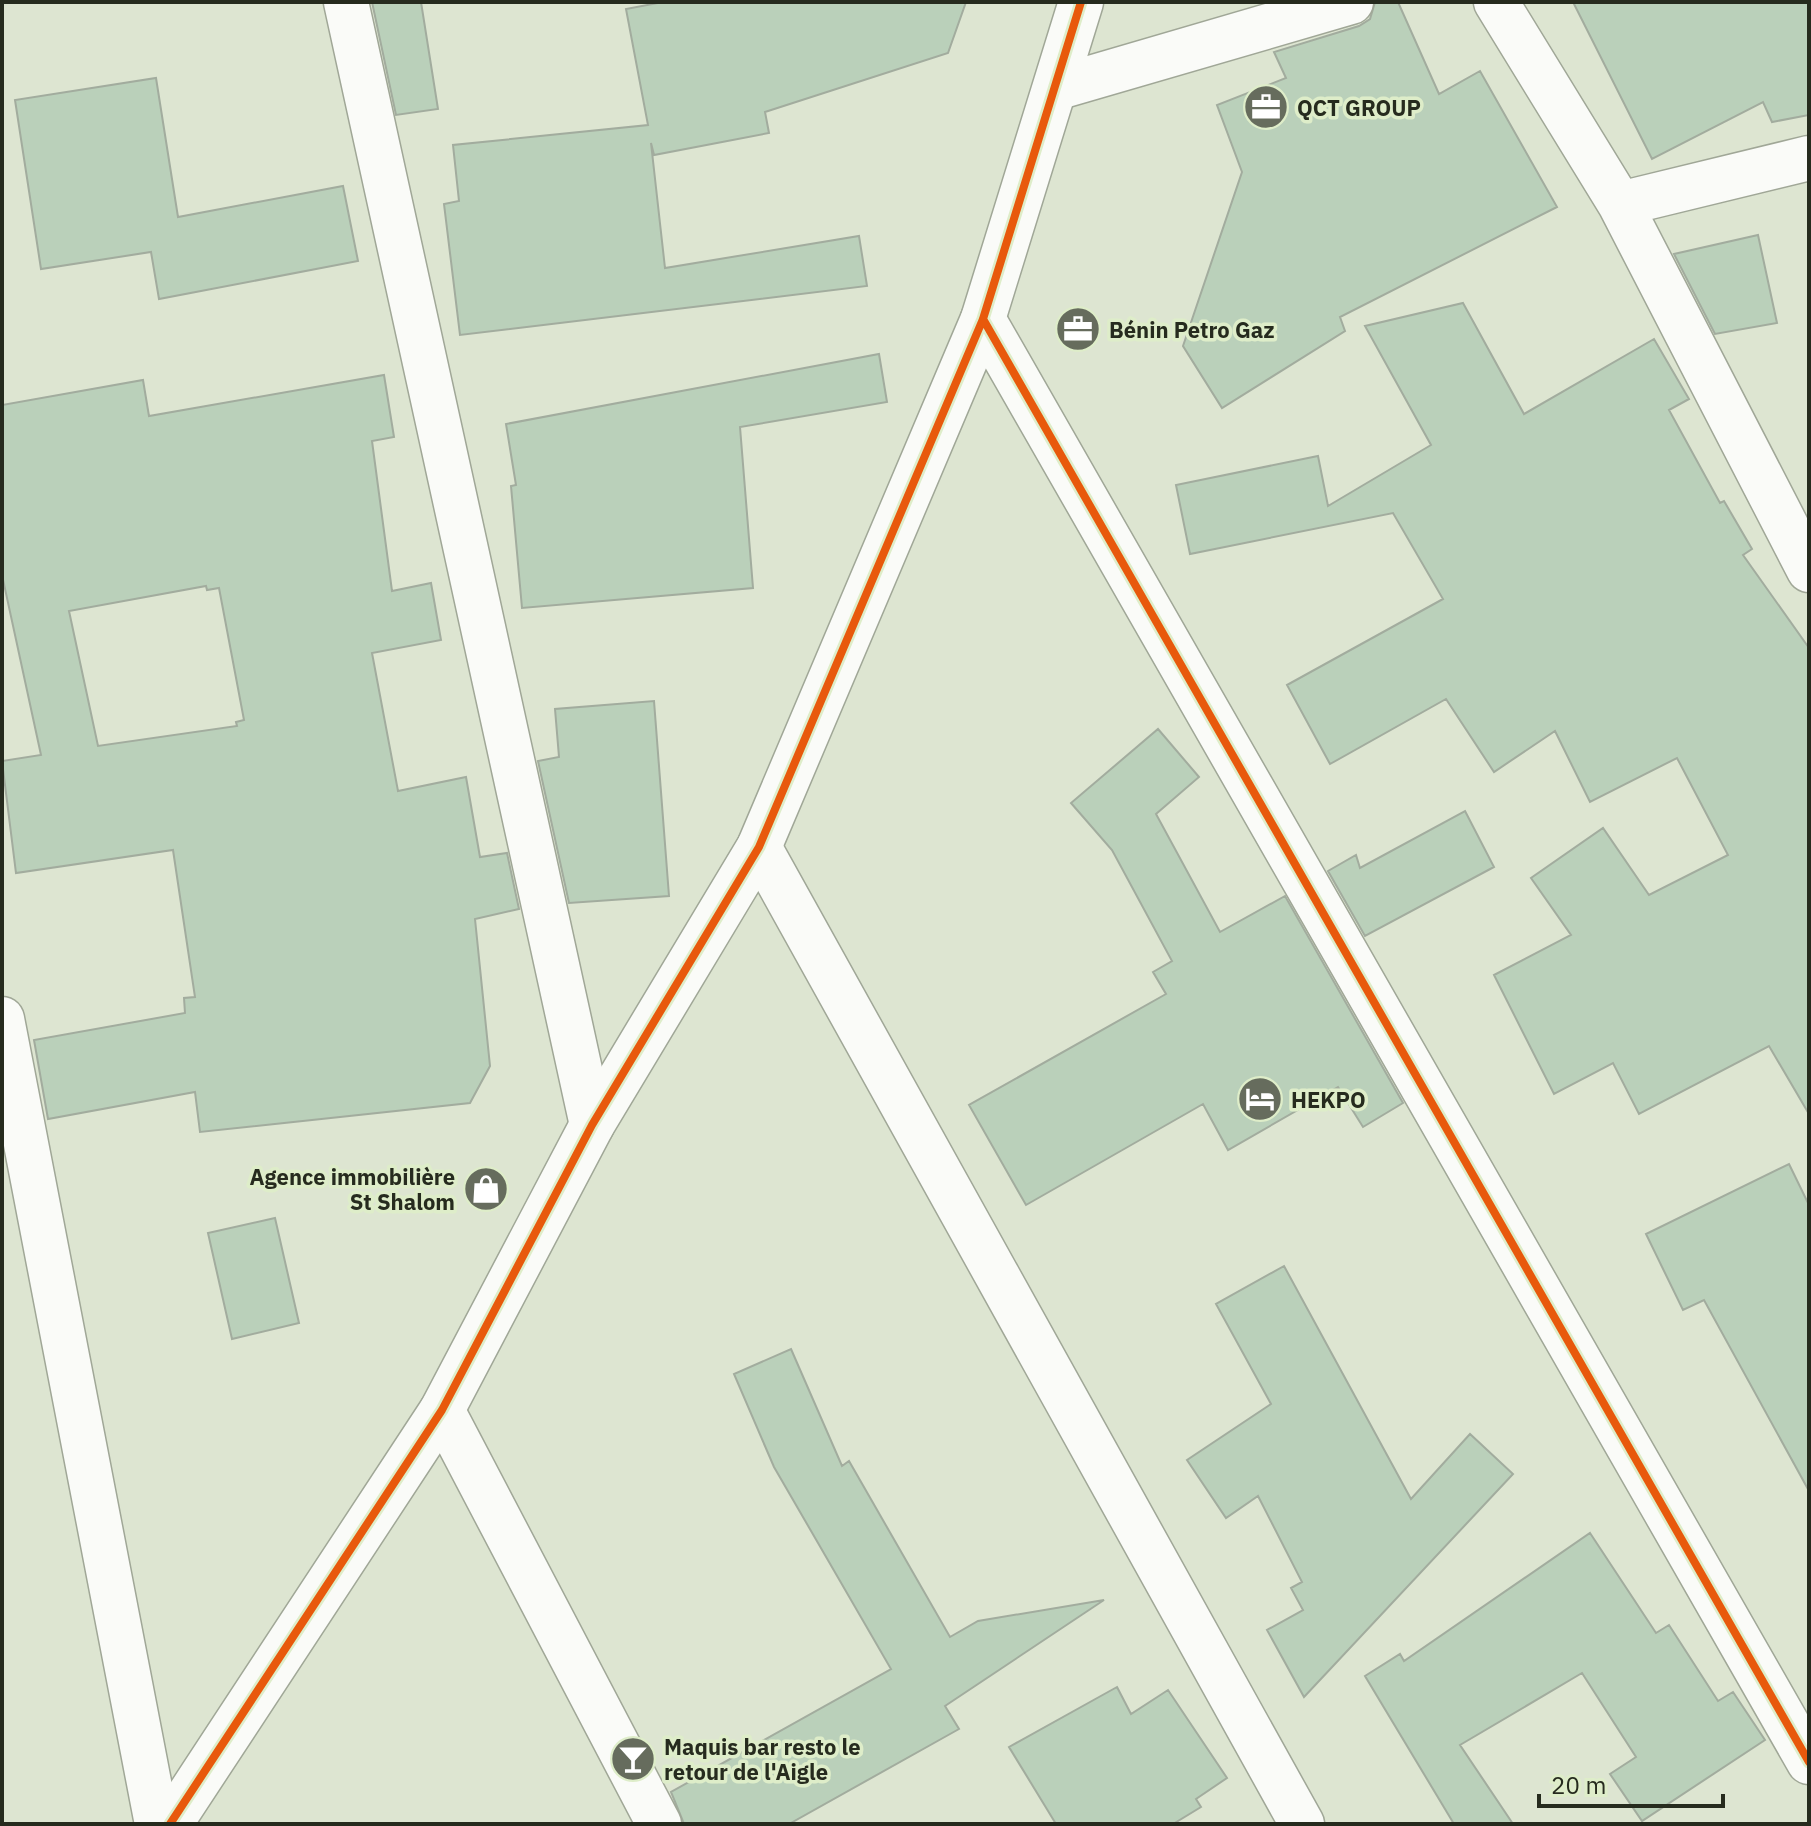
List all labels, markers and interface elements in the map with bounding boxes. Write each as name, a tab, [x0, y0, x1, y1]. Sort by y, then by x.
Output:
office icon: QCT GROUP	[1242, 83, 1290, 131]
place label: QCT GROUP	[1297, 93, 1421, 122]
office icon: Bénin Petro Gaz	[1054, 305, 1102, 353]
place label: Bénin Petro Gaz	[1109, 315, 1275, 344]
hotel icon: HEKPO	[1236, 1075, 1284, 1123]
place label: HEKPO	[1291, 1085, 1366, 1114]
place label: Agence immobilière St Shalom	[249, 1162, 455, 1216]
shop icon: Agence immobilière St Shalom	[462, 1165, 510, 1213]
place label: Maquis bar resto le retour de l'Aigle	[664, 1732, 861, 1786]
bar icon: Maquis bar resto le retour de l'Aigle	[609, 1735, 657, 1783]
scale bar	[1539, 1758, 1723, 1808]
text: 20 m	[1551, 1769, 1606, 1801]

